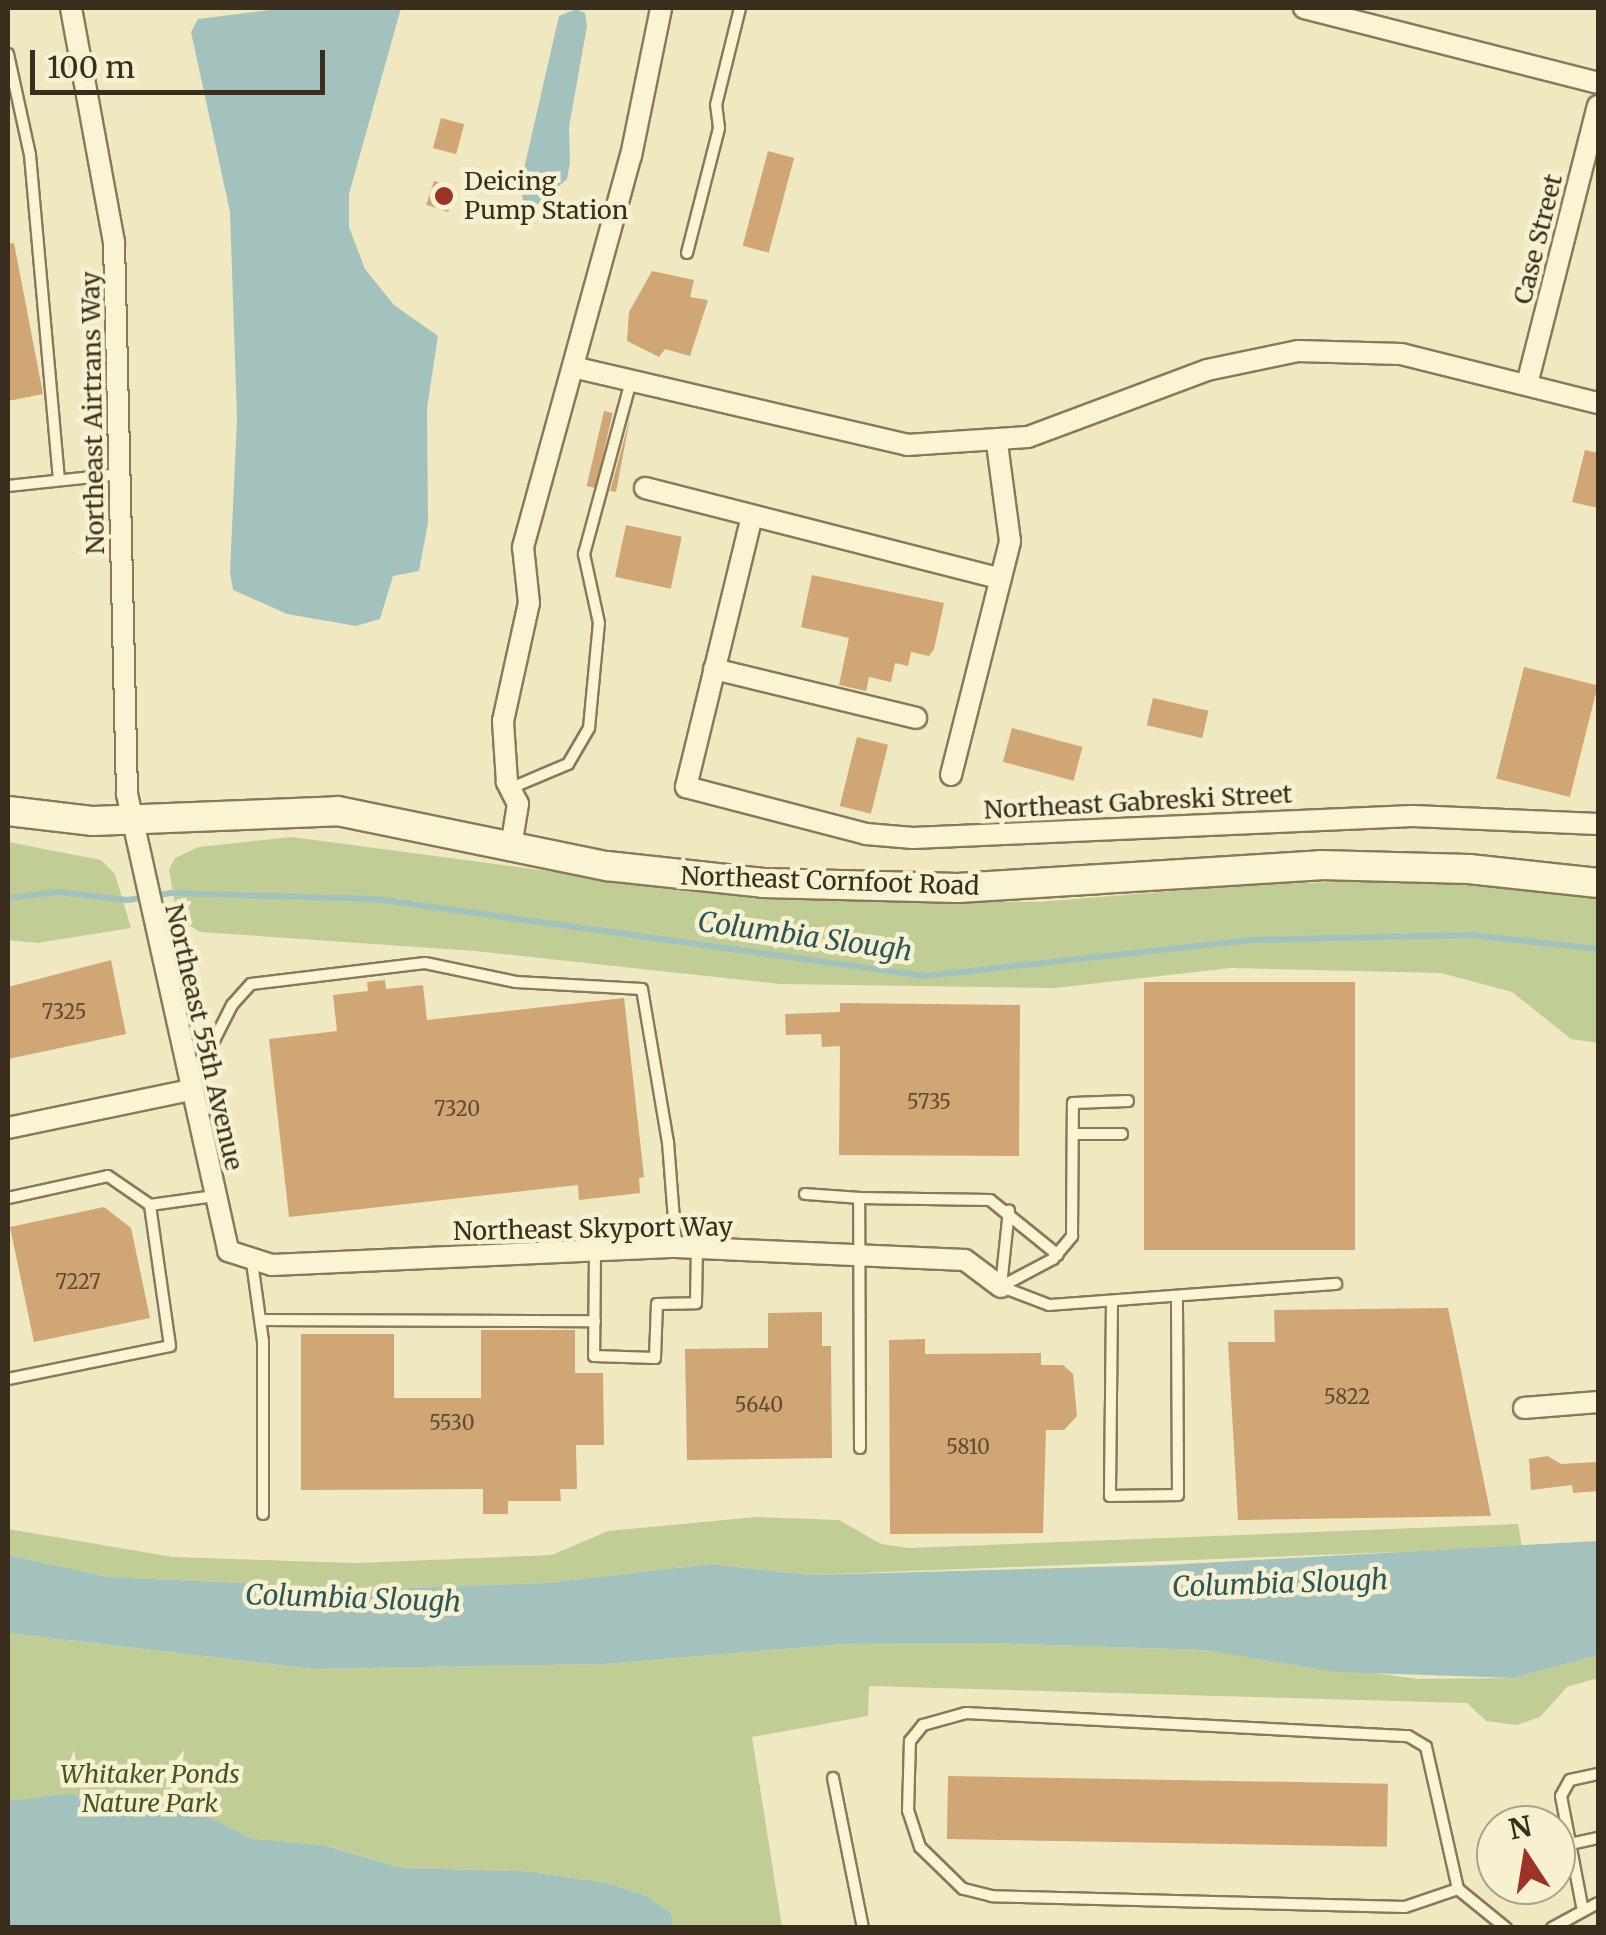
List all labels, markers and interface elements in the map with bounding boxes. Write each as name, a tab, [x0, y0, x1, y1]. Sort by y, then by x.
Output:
scale bar	[35, 30, 330, 92]
text: 100 m	[47, 48, 135, 86]
place label: Deicing Pump Station	[464, 167, 628, 226]
street label: Case Street	[1507, 171, 1569, 307]
marker: Deicing Pump Station	[433, 185, 455, 207]
street label: Northeast Airtrans Way	[76, 271, 110, 555]
street label: Northeast Gabreski Street	[983, 779, 1293, 825]
street label: Northeast Cornfoot Road	[680, 861, 980, 901]
street label: Northeast 55th Avenue	[159, 901, 249, 1173]
water label: Columbia Slough	[696, 904, 914, 968]
house number: 7325	[42, 999, 86, 1023]
house number: 5735	[907, 1089, 951, 1113]
house number: 7320	[434, 1096, 480, 1120]
street label: Northeast Skyport Way	[453, 1212, 733, 1246]
house number: 7227	[55, 1269, 101, 1293]
house number: 5822	[1324, 1384, 1370, 1408]
house number: 5640	[735, 1392, 783, 1416]
house number: 5530	[429, 1410, 475, 1434]
house number: 5810	[946, 1434, 990, 1458]
water label: Columbia Slough	[1171, 1562, 1389, 1604]
water label: Columbia Slough	[244, 1577, 462, 1619]
park label: Whitaker Ponds Nature Park	[60, 1760, 240, 1819]
north arrow	[1476, 1805, 1576, 1905]
text: N	[1506, 1808, 1535, 1848]

